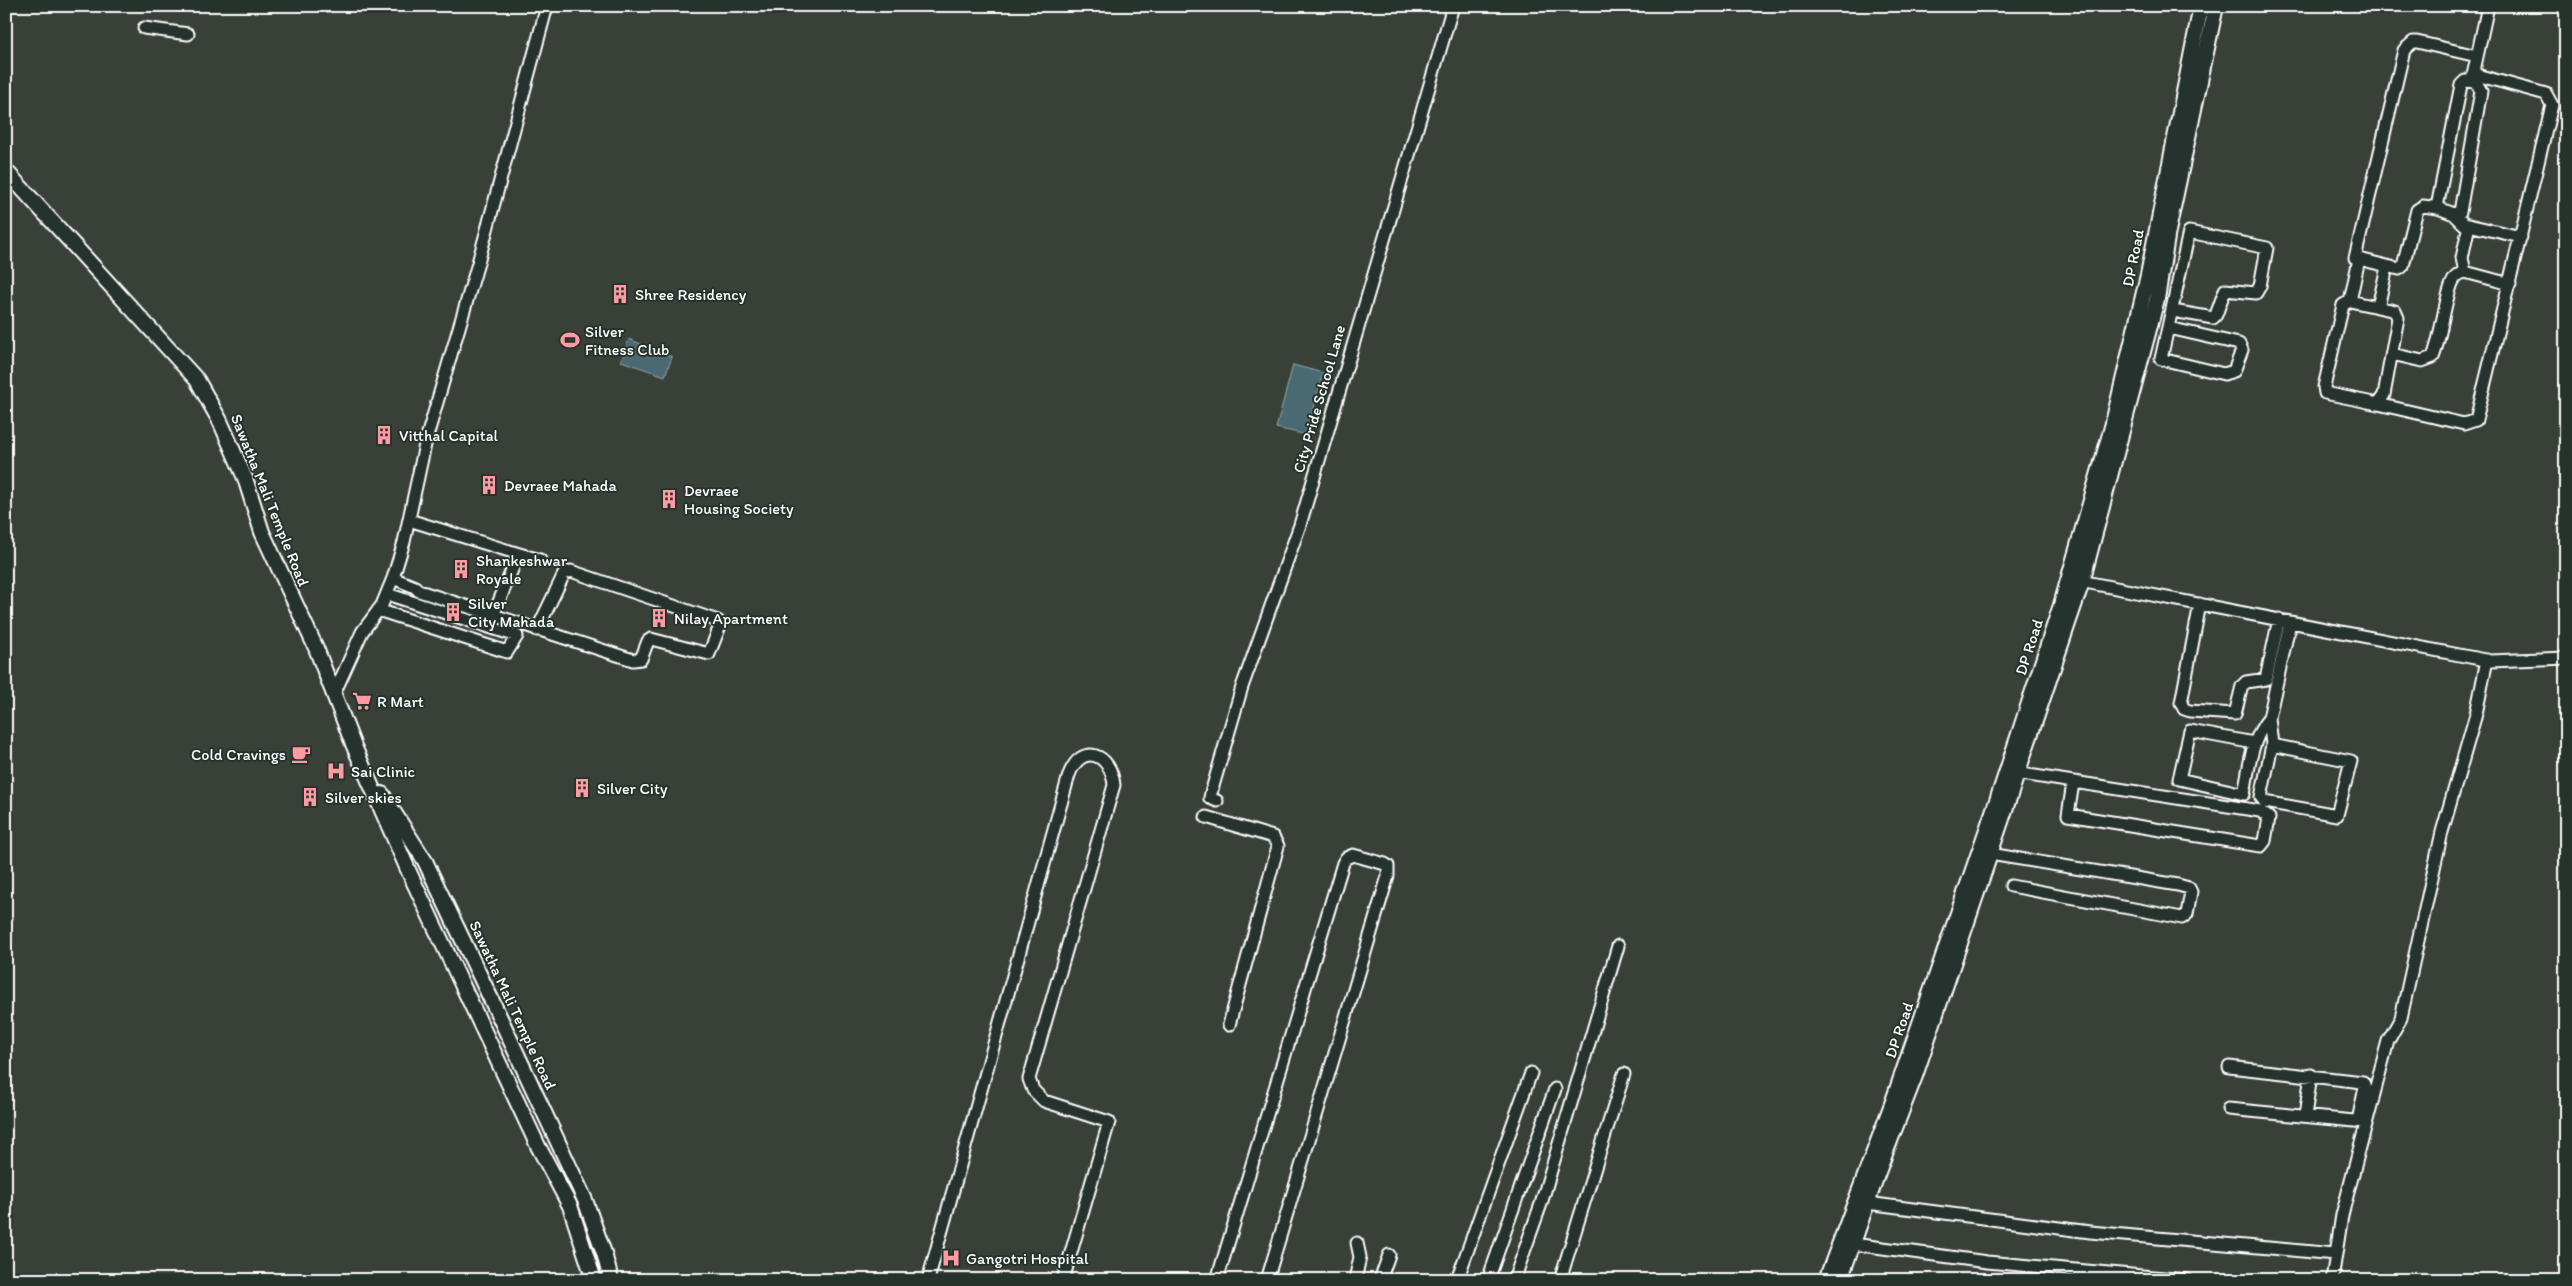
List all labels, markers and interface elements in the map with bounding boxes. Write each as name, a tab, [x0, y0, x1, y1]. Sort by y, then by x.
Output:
street label: DP Road	[2118, 228, 2148, 288]
building icon: Shree Residency	[609, 283, 631, 305]
place label: Shree Residency	[635, 285, 747, 304]
place label: Silver Fitness Club	[585, 322, 669, 359]
street label: City Pride School Lane	[1289, 323, 1349, 475]
sports icon: Silver Fitness Club	[559, 329, 581, 351]
street label: Sawatha Mali Temple Road	[227, 411, 313, 589]
building icon: Vitthal Capital	[373, 424, 395, 446]
place label: Vitthal Capital	[399, 426, 499, 445]
building icon: Devraee Mahada	[478, 474, 500, 496]
place label: Devraee Mahada	[504, 476, 617, 495]
place label: Devraee Housing Society	[684, 481, 794, 518]
building icon: Devraee Housing Society	[658, 488, 680, 510]
place label: Shankeshwar Royale	[476, 551, 568, 588]
building icon: Shankeshwar Royale	[450, 558, 472, 580]
place label: Silver City Mahada	[468, 594, 555, 631]
building icon: Silver City Mahada	[442, 601, 464, 623]
building icon: Nilay Apartment	[648, 607, 670, 629]
place label: Nilay Apartment	[674, 609, 788, 628]
street label: DP Road	[2011, 616, 2047, 678]
supermarket icon: R Mart	[351, 690, 373, 712]
place label: R Mart	[377, 692, 424, 711]
cafe icon: Cold Cravings	[290, 743, 312, 765]
place label: Cold Cravings	[191, 745, 286, 764]
hospital icon: Sai Clinic	[325, 760, 347, 782]
place label: Sai Clinic	[351, 762, 415, 781]
building icon: Silver City	[571, 777, 593, 799]
place label: Silver City	[597, 779, 668, 798]
building icon: Silver skies	[299, 786, 321, 808]
place label: Silver skies	[325, 788, 402, 807]
street label: Sawatha Mali Temple Road	[465, 918, 561, 1093]
street label: DP Road	[1881, 999, 1917, 1061]
hospital icon: Gangotri Hospital	[940, 1247, 962, 1269]
place label: Gangotri Hospital	[966, 1249, 1089, 1268]

